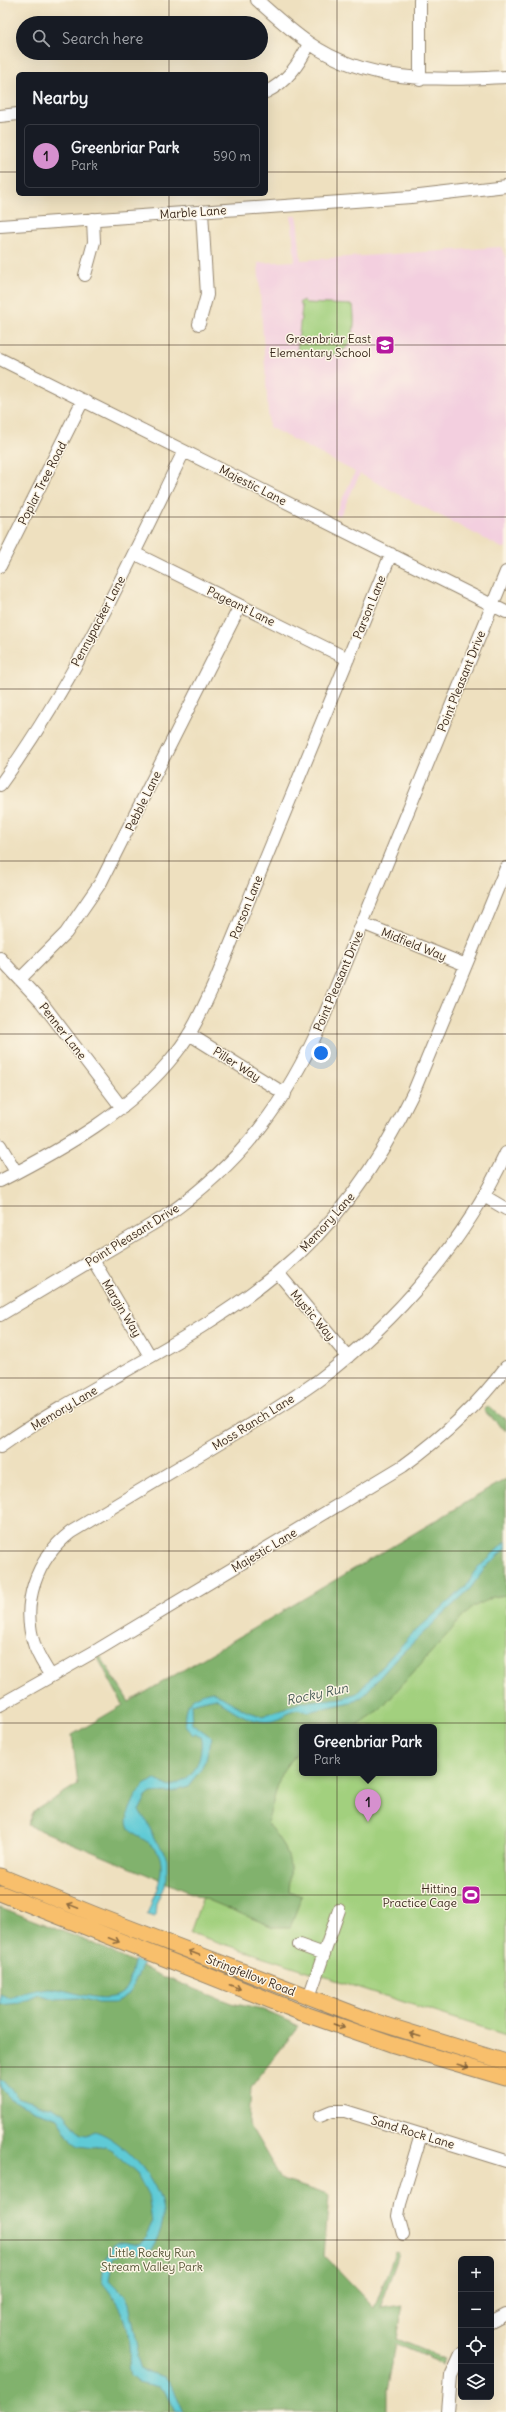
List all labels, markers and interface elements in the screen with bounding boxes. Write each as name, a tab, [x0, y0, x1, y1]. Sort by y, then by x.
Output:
search box	[16, 16, 268, 60]
icon: search	[30, 27, 52, 49]
text: Search here	[62, 29, 143, 48]
text: Nearby	[32, 87, 88, 109]
text: Greenbriar Park	[71, 138, 179, 157]
text: 1	[43, 148, 49, 165]
text: 590 m	[213, 148, 251, 165]
text: Park	[71, 157, 98, 174]
street label: Marble Lane	[159, 202, 227, 222]
place label: Greenbriar East Elementary School	[270, 331, 371, 360]
school or university icon: Greenbriar East Elementary School	[374, 334, 396, 356]
street label: Poplar Tree Road	[14, 439, 70, 527]
street label: Majestic Lane	[217, 462, 289, 508]
street label: Pennypacker Lane	[68, 573, 128, 669]
street label: Parson Lane	[349, 573, 389, 641]
street label: Pageant Lane	[204, 583, 278, 629]
street label: Point Pleasant Drive	[434, 628, 488, 734]
street label: Pebble Lane	[122, 768, 164, 834]
street label: Parson Lane	[226, 873, 266, 941]
street label: Midfield Way	[379, 924, 449, 964]
street label: Point Pleasant Drive	[310, 928, 366, 1034]
street label: Penner Lane	[36, 1000, 90, 1062]
street label: Piller Way	[210, 1043, 264, 1085]
your location	[311, 1043, 331, 1063]
street label: Memory Lane	[296, 1189, 358, 1255]
street label: Point Pleasant Drive	[82, 1200, 182, 1270]
street label: Margin Way	[99, 1276, 145, 1340]
street label: Mystic Way	[287, 1287, 339, 1343]
street label: Memory Lane	[28, 1382, 100, 1434]
street label: Moss Ranch Lane	[209, 1391, 297, 1453]
street label: Majestic Lane	[229, 1525, 299, 1575]
water label: Rocky Run	[285, 1679, 350, 1709]
popup	[299, 1724, 437, 1776]
text: Greenbriar Park	[314, 1732, 422, 1751]
text: Park	[314, 1751, 341, 1768]
pin: 1	[355, 1789, 381, 1822]
place label: Hitting Practice Cage	[382, 1881, 457, 1910]
sports icon: Hitting Practice Cage	[460, 1884, 482, 1906]
one-way arrow	[67, 1902, 79, 1909]
one-way arrow	[107, 1936, 119, 1944]
one-way arrow	[188, 1948, 200, 1956]
street label: Stringfellow Road	[204, 1951, 298, 1999]
one-way arrow	[228, 1983, 240, 1991]
one-way arrow	[333, 2023, 345, 2031]
one-way arrow	[409, 2031, 422, 2038]
one-way arrow	[456, 2063, 469, 2070]
street label: Sand Rock Lane	[369, 2112, 457, 2152]
park label: Little Rocky Run Stream Valley Park	[101, 2245, 203, 2274]
map controls	[458, 2256, 494, 2400]
button: +	[458, 2256, 494, 2292]
button: −	[458, 2292, 494, 2328]
button: locate	[458, 2328, 494, 2364]
button: layers	[458, 2364, 494, 2400]

